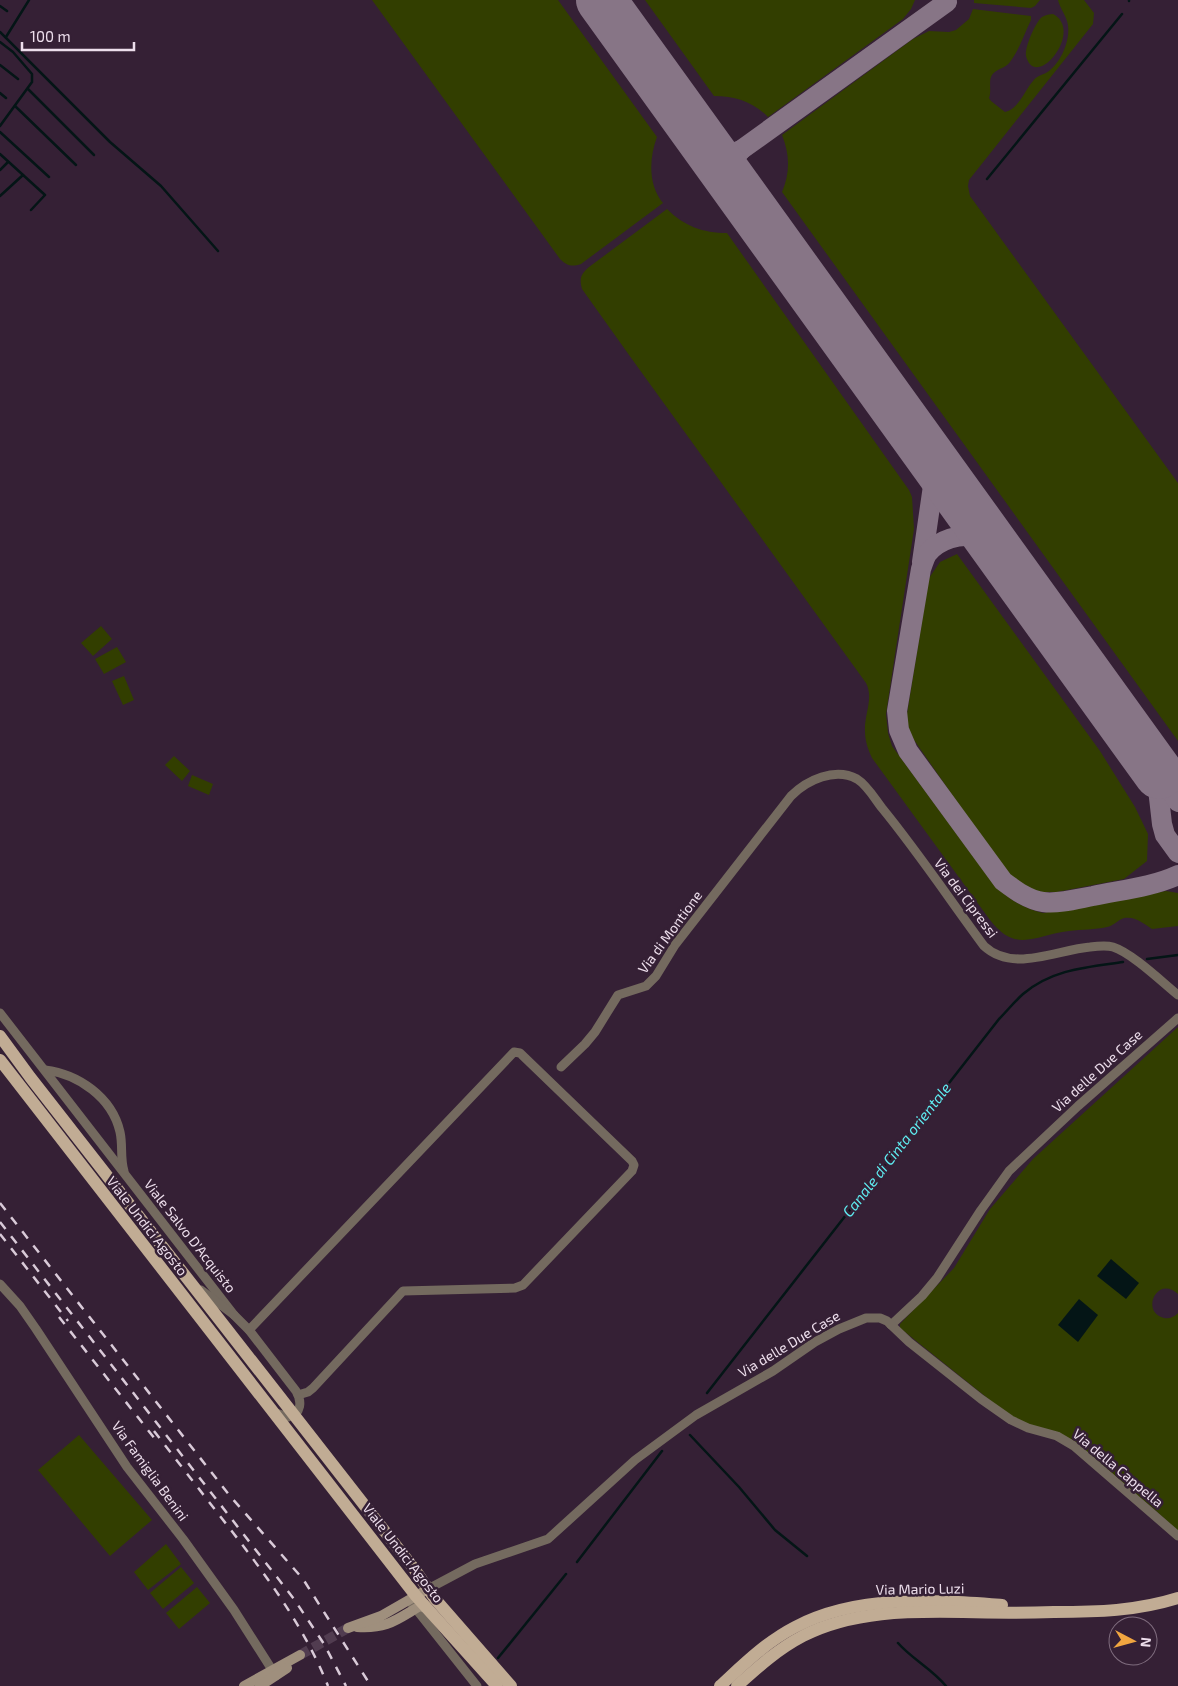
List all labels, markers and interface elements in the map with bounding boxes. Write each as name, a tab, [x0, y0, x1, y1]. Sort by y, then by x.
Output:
scale bar	[22, 20, 135, 52]
text: 100 m	[30, 27, 71, 45]
street label: Via dei Cipressi	[931, 855, 1002, 941]
street label: Via di Montione	[634, 887, 705, 976]
street label: Via delle Due Case	[1048, 1026, 1145, 1116]
water label: Canale di Cinta orientale	[838, 1079, 954, 1220]
street label: Viale Undici Agosto	[103, 1173, 191, 1279]
street label: Viale Salvo D'Acquisto	[141, 1176, 240, 1296]
street label: Via delle Due Case	[735, 1307, 843, 1381]
street label: Via Famiglia Benini	[109, 1418, 192, 1524]
street label: Via della Cappella	[1070, 1425, 1167, 1510]
street label: Viale Undici Agosto	[359, 1500, 447, 1606]
street label: Via Mario Luzi	[875, 1579, 964, 1598]
north arrow	[1108, 1616, 1158, 1666]
text: N	[1137, 1636, 1155, 1648]

